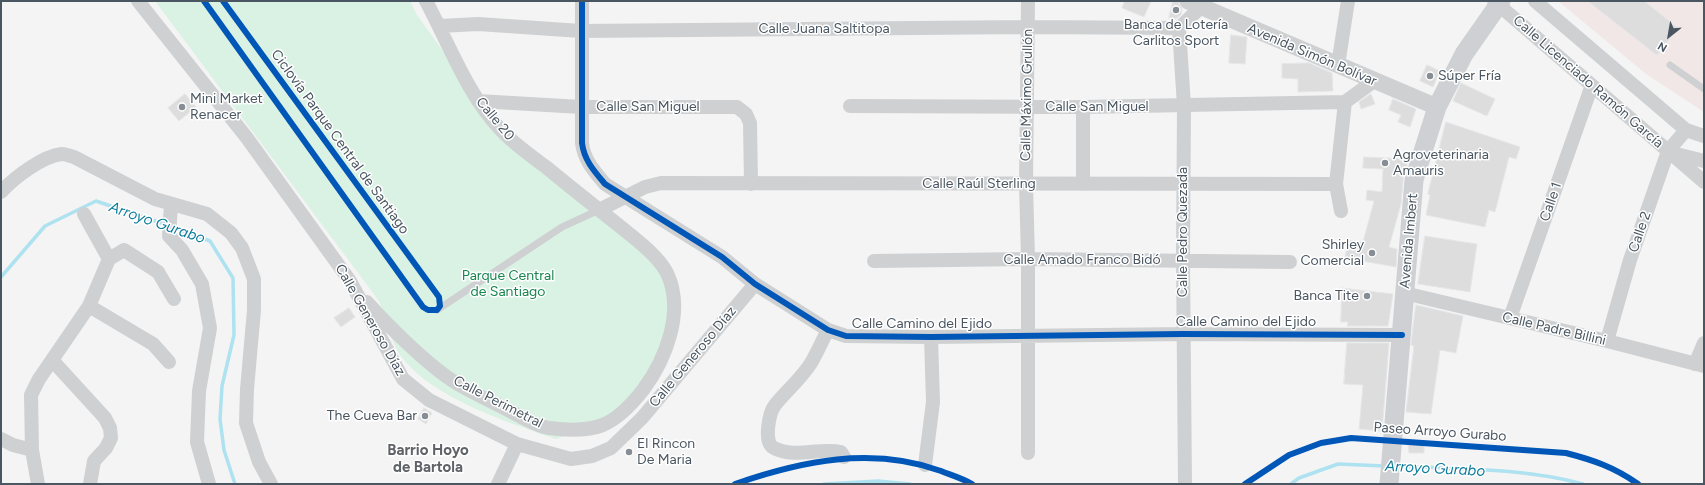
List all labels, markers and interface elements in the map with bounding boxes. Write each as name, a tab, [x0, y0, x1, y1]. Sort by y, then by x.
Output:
marker: Banca de Lotería Carlitos Sport	[1171, 5, 1181, 15]
street label: Calle Licenciado Ramón García	[1509, 12, 1667, 152]
north arrow	[1649, 16, 1689, 56]
place label: Banca de Lotería Carlitos Sport	[1124, 17, 1228, 50]
street label: Avenida Simón Bolívar	[1245, 20, 1379, 90]
street label: Calle Juana Saltitopa	[758, 21, 890, 37]
street label: Calle Máximo Grullón	[1017, 29, 1037, 161]
text: N	[1656, 39, 1670, 54]
street label: Ciclovía Parque Central de Santiago	[267, 46, 413, 238]
place label: Súper Fría	[1438, 68, 1501, 84]
marker: Súper Fría	[1425, 71, 1435, 81]
place label: Mini Market Renacer	[190, 91, 263, 124]
street label: Calle 20	[472, 94, 518, 144]
street label: Calle San Miguel	[596, 99, 700, 115]
street label: Calle San Miguel	[1045, 99, 1149, 115]
marker: Mini Market Renacer	[177, 102, 187, 112]
place label: Agroveterinaria Amauris	[1393, 147, 1489, 180]
marker: Agroveterinaria Amauris	[1380, 158, 1390, 168]
street label: Calle Pedro Quezada	[1175, 167, 1191, 297]
street label: Calle Raúl Sterling	[922, 176, 1036, 192]
street label: Calle 1	[1537, 180, 1565, 224]
street label: Avenida Imbert	[1396, 193, 1422, 289]
water label: Arroyo Gurabo	[107, 198, 207, 248]
street label: Calle 2	[1625, 209, 1655, 255]
place label: Shirley Comercial	[1300, 237, 1364, 270]
marker: Shirley Comercial	[1367, 248, 1377, 258]
street label: Calle Amado Franco Bidó	[1003, 252, 1161, 268]
street label: Calle Generoso Díaz	[331, 261, 409, 379]
park label: Parque Central de Santiago	[462, 268, 554, 300]
place label: Banca Tite	[1293, 288, 1359, 304]
marker: Banca Tite	[1362, 291, 1372, 301]
street label: Calle Generoso Díaz	[646, 303, 740, 411]
street label: Calle Padre Billini	[1501, 309, 1607, 349]
street label: Calle Camino del Ejido	[1176, 314, 1316, 330]
street label: Calle Camino del Ejido	[852, 316, 992, 332]
street label: Calle Perimetral	[451, 372, 545, 432]
place label: The Cueva Bar	[327, 408, 417, 424]
marker: The Cueva Bar	[420, 411, 430, 421]
street label: Paseo Arroyo Gurabo	[1373, 419, 1507, 445]
place label: El Rincon De Maria	[637, 436, 695, 468]
district label: Barrio Hoyo de Bartola	[387, 442, 469, 477]
marker: El Rincon De Maria	[624, 447, 634, 457]
water label: Arroyo Gurabo	[1384, 457, 1486, 481]

